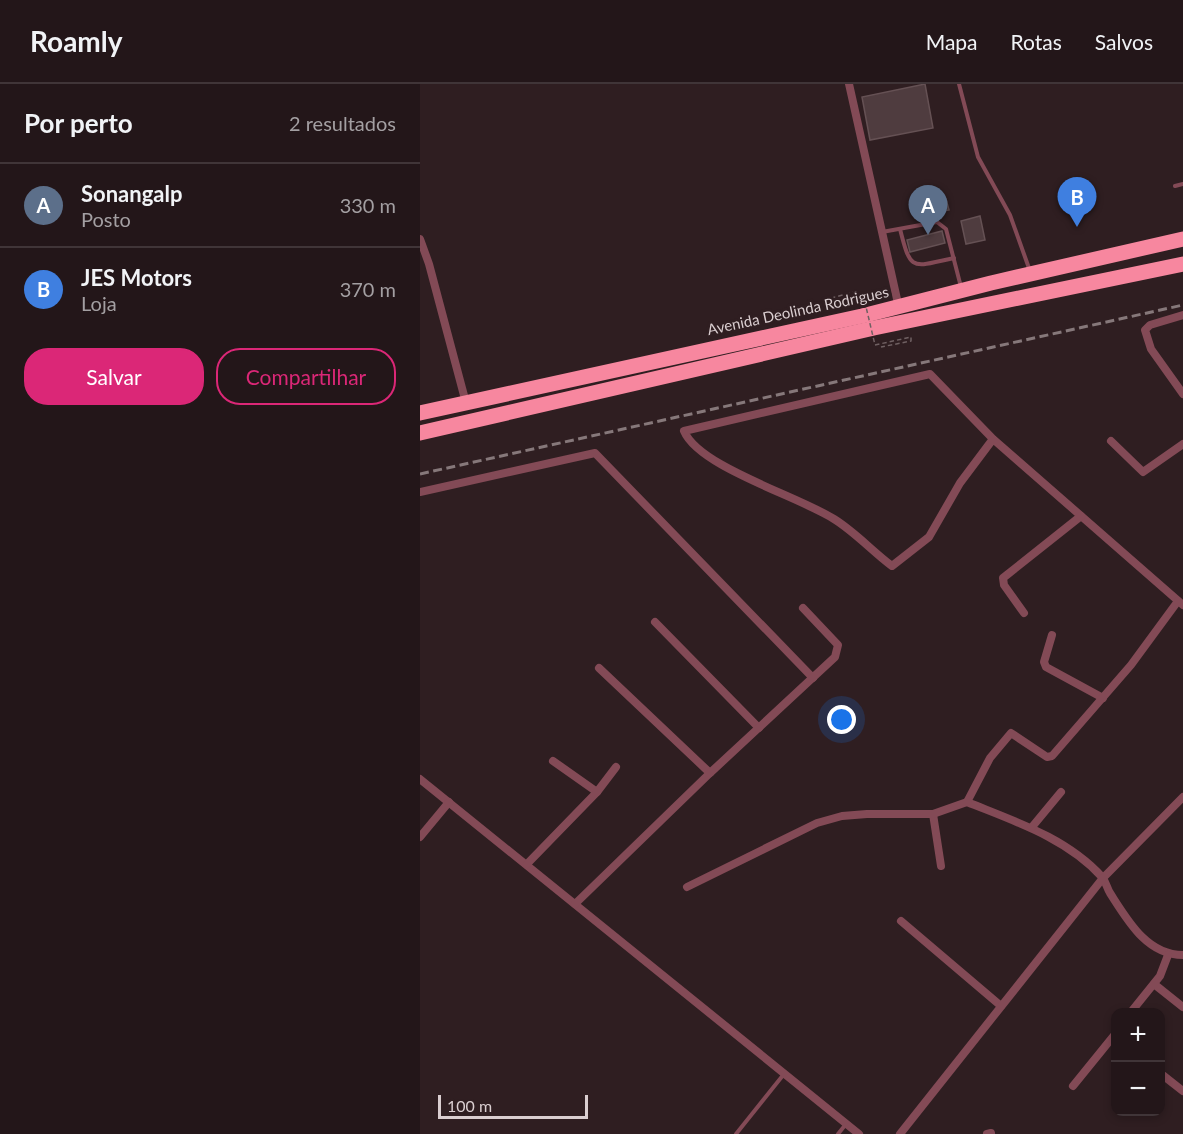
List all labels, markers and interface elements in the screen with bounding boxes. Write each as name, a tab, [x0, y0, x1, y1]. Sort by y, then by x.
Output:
text: Roamly	[30, 24, 123, 58]
text: Mapa	[926, 29, 978, 54]
text: Rotas	[1011, 29, 1062, 54]
text: Salvos	[1095, 29, 1153, 54]
text: Por perto	[24, 107, 133, 139]
text: 2 resultados	[289, 111, 396, 135]
pin: B	[1058, 178, 1096, 227]
text: Sonangalp	[81, 180, 182, 207]
pin: A	[908, 186, 948, 235]
text: A	[37, 193, 50, 217]
text: 330 m	[340, 193, 396, 217]
text: Posto	[81, 207, 131, 231]
text: JES Motors	[81, 264, 192, 291]
text: B	[37, 277, 50, 301]
text: 370 m	[340, 277, 396, 301]
street label: Avenida Deolinda Rodrigues	[705, 282, 890, 338]
text: Loja	[81, 291, 117, 315]
button: Salvar	[24, 348, 204, 405]
button: Compartilhar	[216, 348, 396, 405]
your location	[827, 705, 856, 734]
map controls	[1111, 1008, 1165, 1116]
button: +	[1111, 1008, 1165, 1062]
button: −	[1111, 1062, 1165, 1116]
scale bar	[438, 1092, 588, 1120]
text: 100 m	[447, 1096, 492, 1115]

